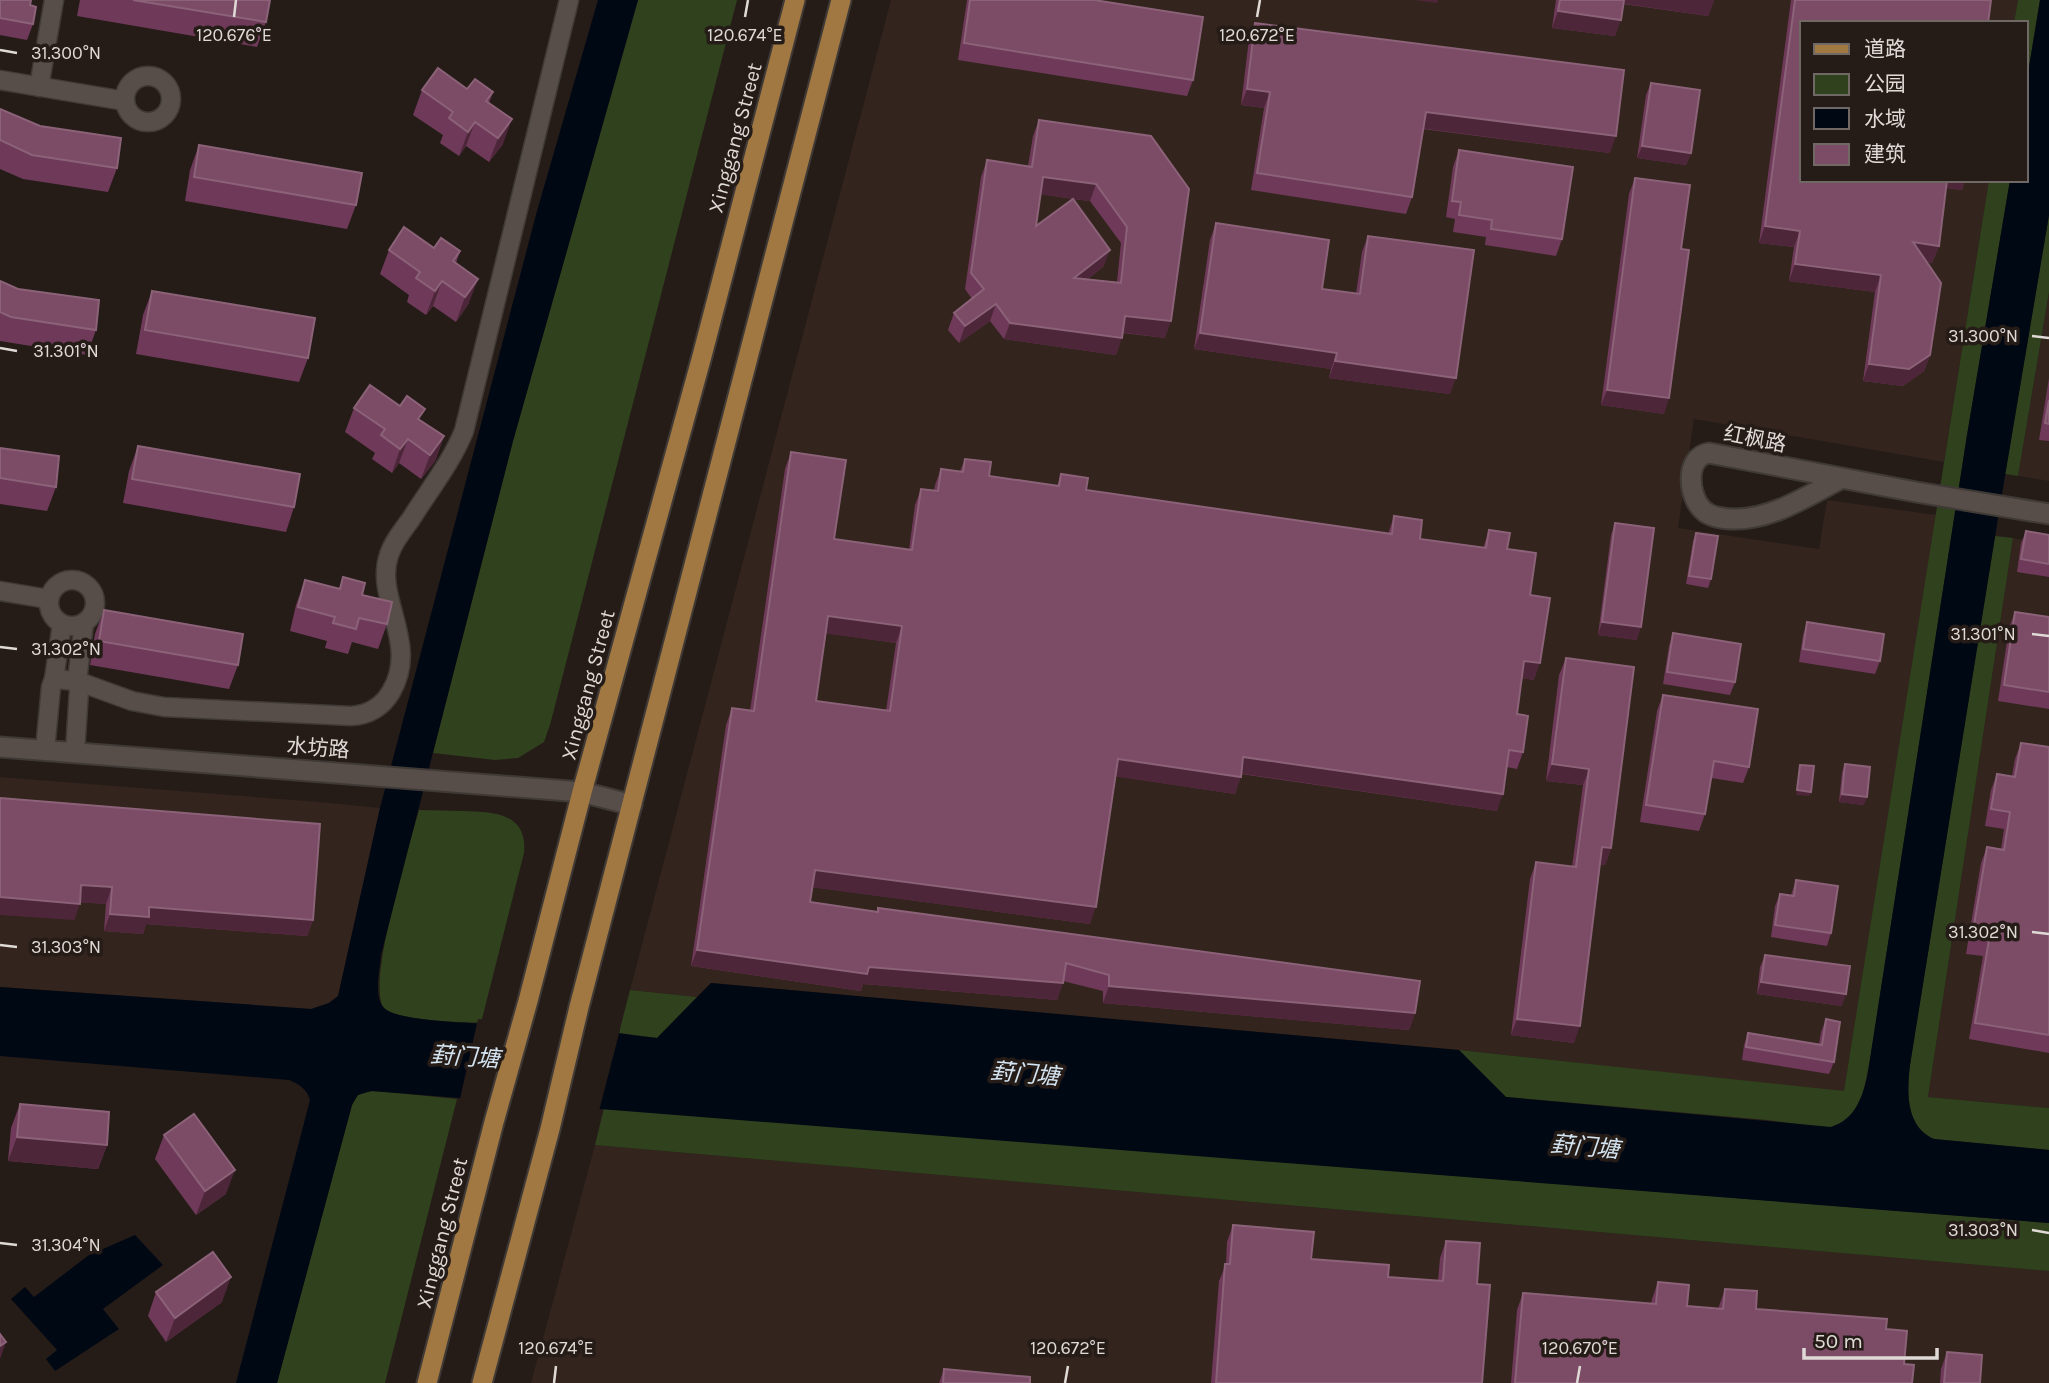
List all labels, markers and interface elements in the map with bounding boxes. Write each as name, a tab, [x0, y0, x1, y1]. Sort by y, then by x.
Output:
legend	[1800, 21, 2028, 182]
text: 120.676°E	[196, 24, 272, 46]
text: 120.674°E	[707, 24, 783, 46]
text: 120.672°E	[1219, 24, 1295, 46]
text: 道路	[1864, 37, 1906, 61]
text: 31.300°N	[31, 42, 101, 64]
street label: Xinggang Street	[703, 60, 767, 216]
text: 公园	[1864, 72, 1906, 96]
text: 水域	[1864, 107, 1906, 131]
text: 建筑	[1864, 142, 1906, 166]
text: 31.300°N	[1948, 325, 2018, 347]
text: 31.301°N	[33, 340, 99, 362]
street label: 红枫路	[1722, 421, 1788, 457]
street label: Xinggang Street	[556, 607, 620, 763]
text: 31.301°N	[1950, 623, 2016, 645]
text: 31.302°N	[31, 638, 101, 660]
street label: 水坊路	[286, 734, 350, 762]
text: 31.302°N	[1948, 921, 2018, 943]
text: 31.303°N	[31, 936, 101, 958]
water label: 葑门塘	[430, 1041, 504, 1073]
water label: 葑门塘	[989, 1058, 1065, 1091]
water label: 葑门塘	[1549, 1131, 1625, 1164]
street label: Xinggang Street	[412, 1155, 472, 1311]
text: 31.303°N	[1948, 1219, 2018, 1241]
text: 31.304°N	[31, 1234, 101, 1256]
scale bar	[1804, 1316, 1937, 1360]
text: 50 m	[1814, 1329, 1863, 1353]
text: 120.674°E	[518, 1337, 594, 1359]
text: 120.672°E	[1030, 1337, 1106, 1359]
text: 120.670°E	[1542, 1337, 1618, 1359]

